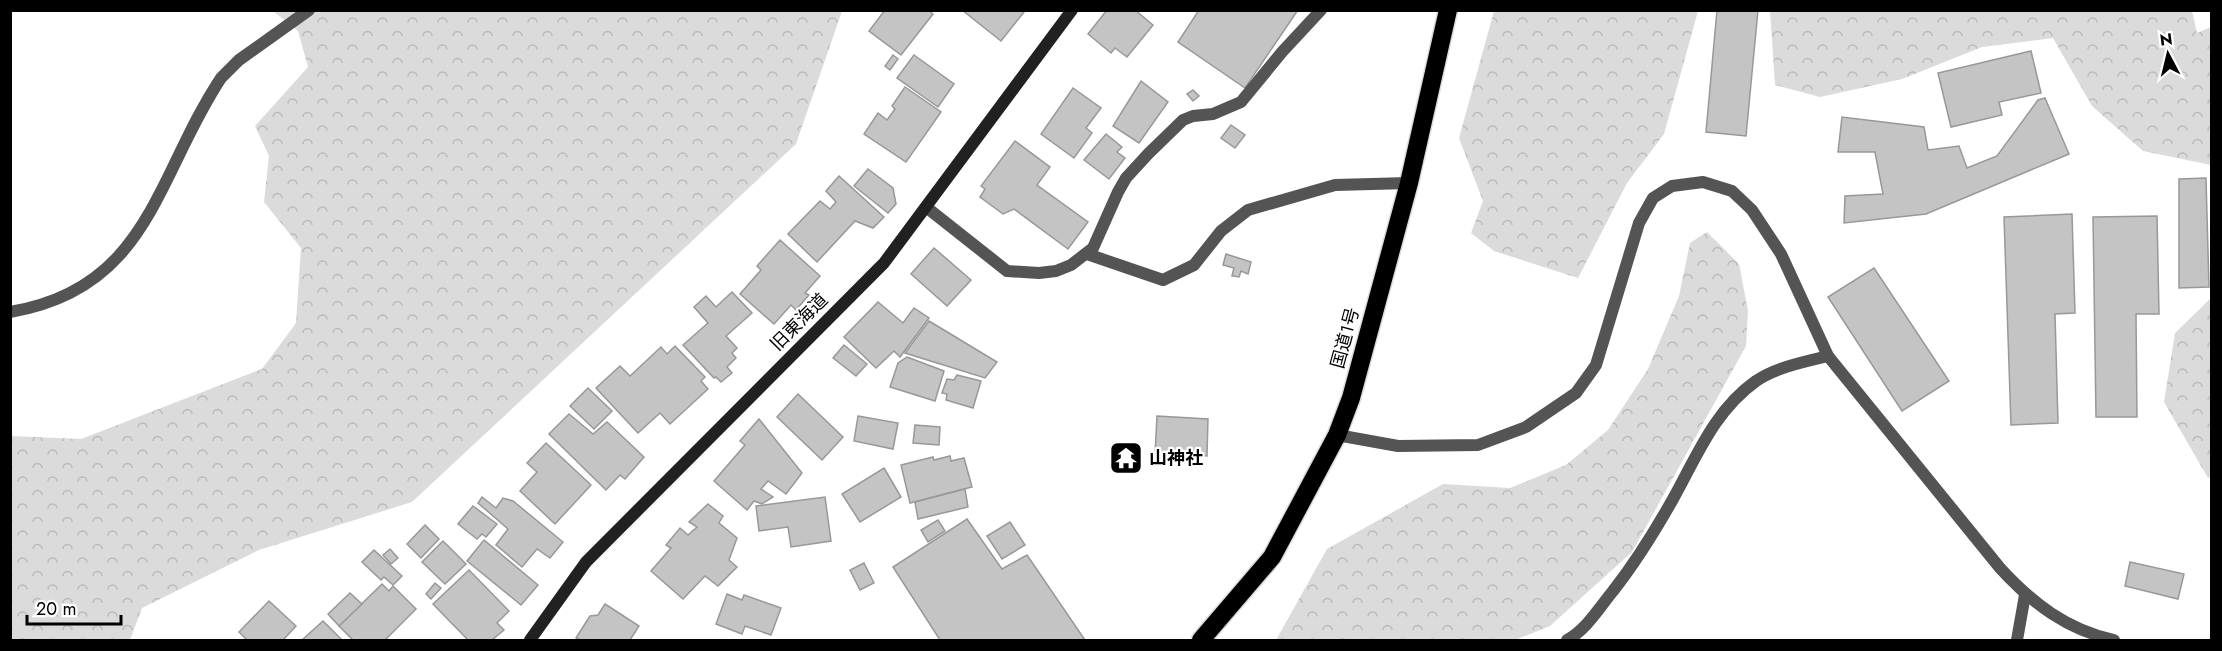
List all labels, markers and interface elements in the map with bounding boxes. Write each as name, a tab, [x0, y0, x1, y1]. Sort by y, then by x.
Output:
north arrow	[2138, 24, 2198, 84]
text: N	[2159, 27, 2174, 52]
street label: 旧東海道	[764, 287, 834, 357]
street label: 国道1号	[1324, 305, 1366, 371]
temple icon: 山神社	[1108, 440, 1144, 476]
place label: 山神社	[1149, 445, 1203, 471]
scale bar	[27, 588, 122, 626]
text: 20 m	[36, 596, 76, 622]

